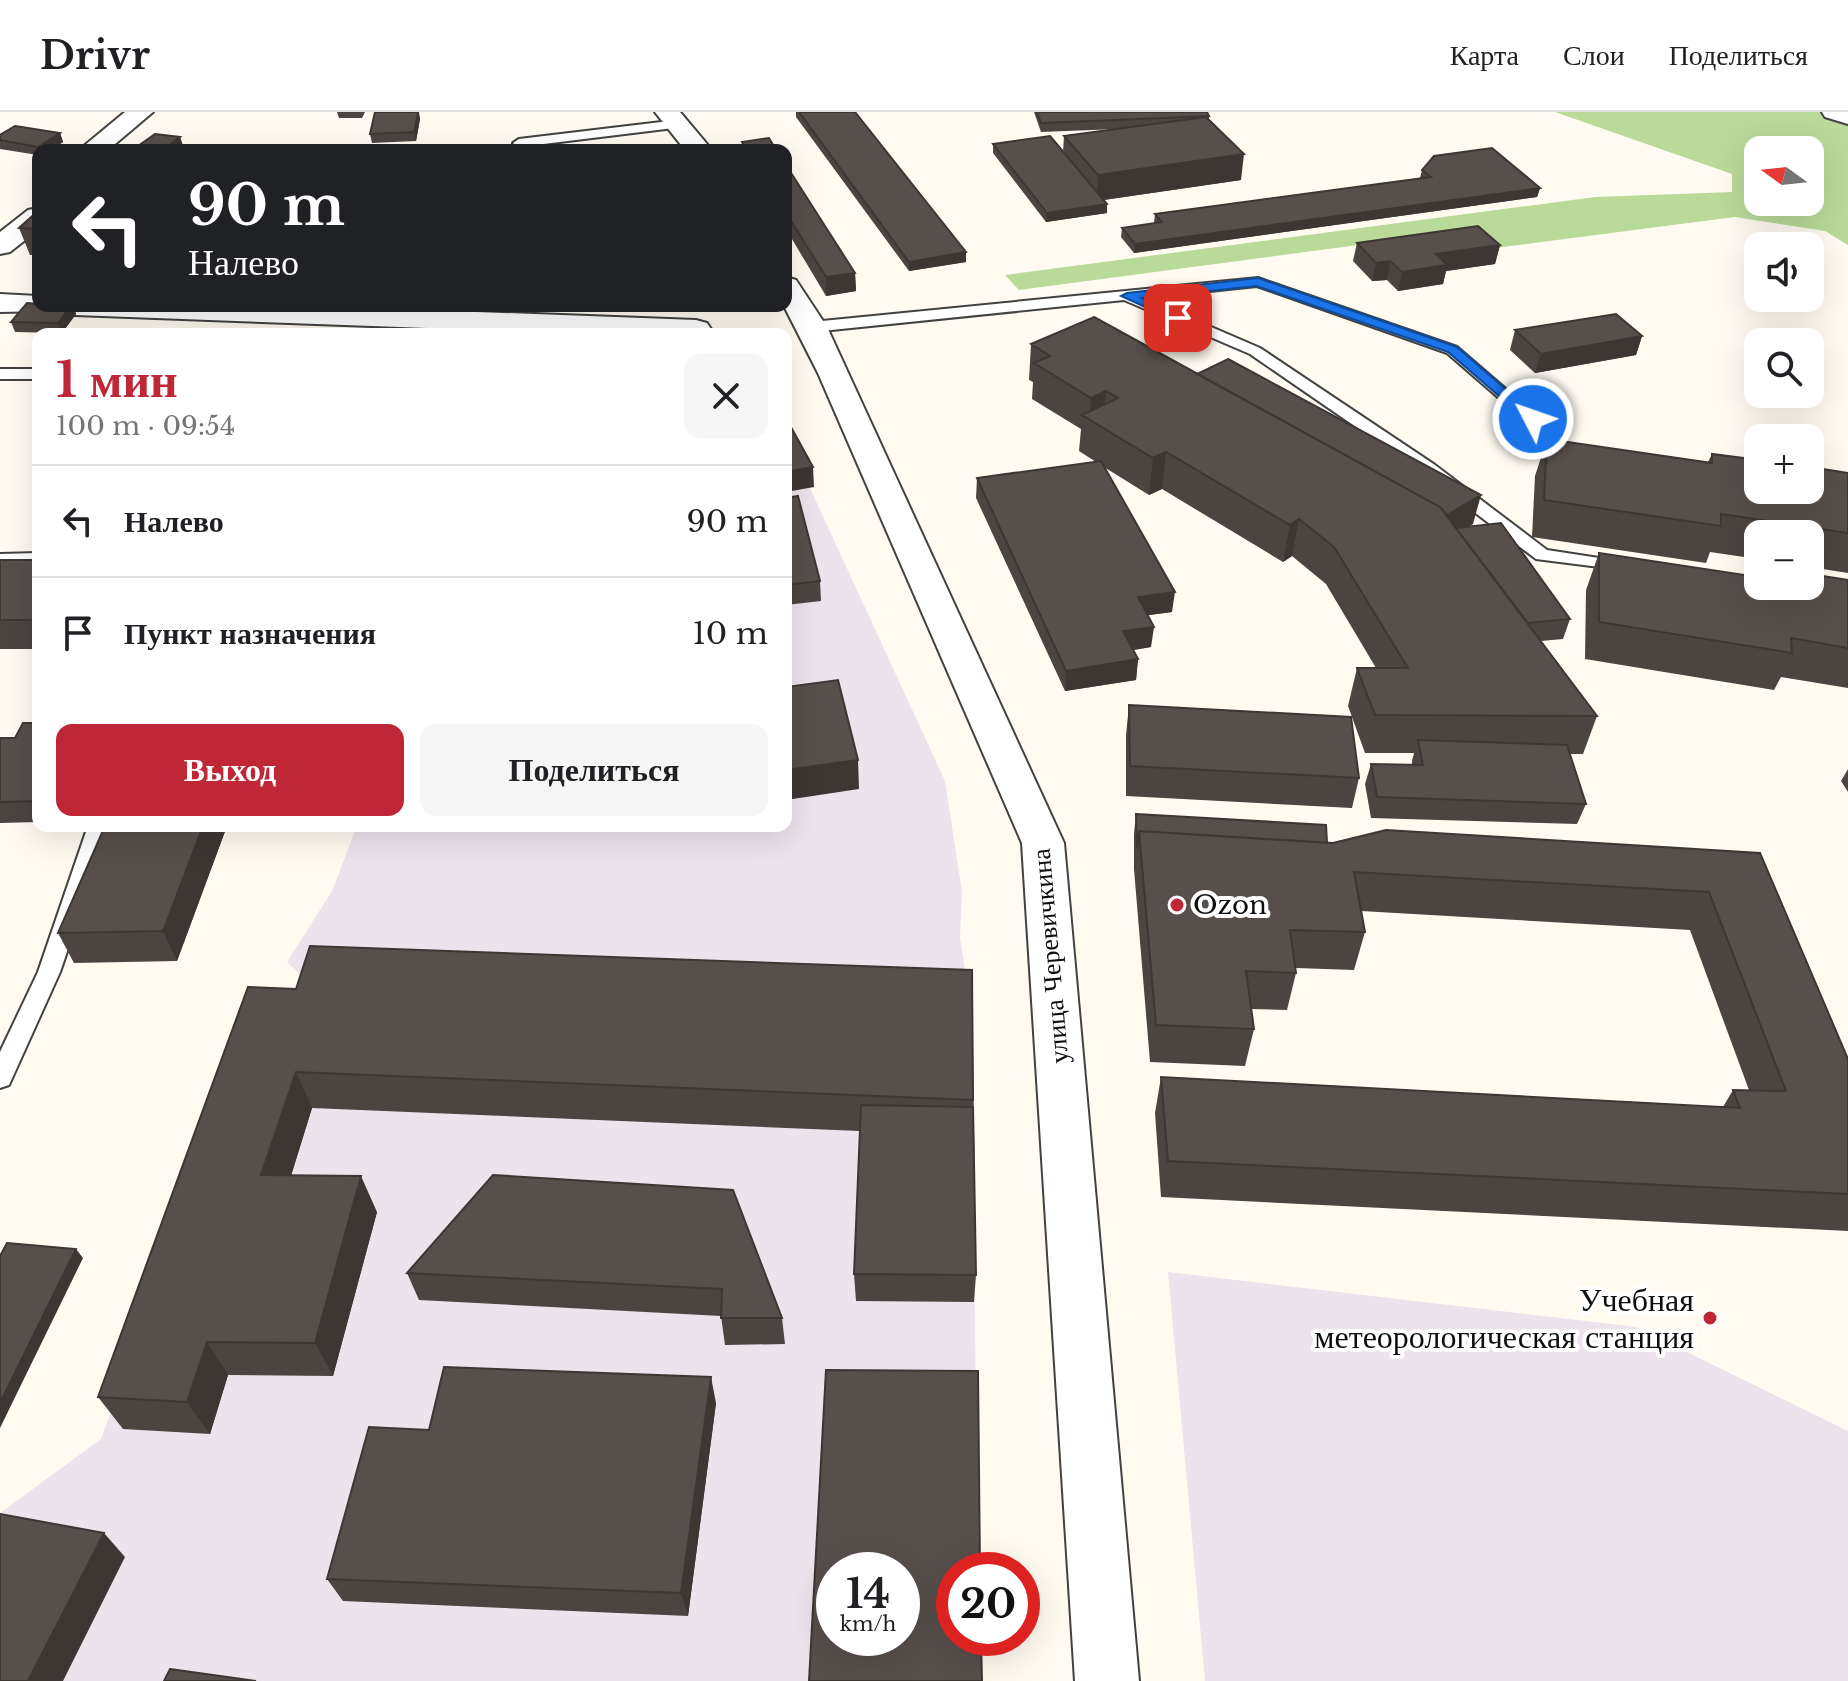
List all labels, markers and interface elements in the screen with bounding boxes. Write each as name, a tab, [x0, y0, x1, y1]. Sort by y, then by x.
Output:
text: Drivr	[40, 32, 150, 79]
text: Карта	[1450, 38, 1519, 73]
text: Слои	[1563, 38, 1625, 73]
text: Поделиться	[1669, 38, 1808, 73]
north arrow	[1744, 136, 1824, 216]
map controls	[1744, 136, 1824, 600]
text: 90 m	[188, 171, 345, 240]
icon: left	[56, 176, 160, 280]
button: sound	[1744, 232, 1824, 312]
text: Налево	[188, 240, 299, 285]
pin	[1144, 284, 1212, 352]
icon: arrive	[1156, 296, 1200, 340]
button: search	[1744, 328, 1824, 408]
text: 1 мин	[56, 350, 178, 410]
button: close	[684, 354, 768, 438]
position arrow	[1491, 377, 1575, 461]
text: 100 m · 09:54	[56, 410, 235, 442]
button: +	[1744, 424, 1824, 504]
icon: left	[56, 499, 100, 543]
text: Налево	[124, 503, 224, 540]
text: 90 m	[686, 503, 768, 540]
button: −	[1744, 520, 1824, 600]
icon: arrive	[56, 611, 100, 655]
text: Пункт назначения	[124, 615, 376, 652]
text: 10 m	[692, 615, 768, 652]
button: Выход	[56, 724, 404, 816]
button: Поделиться	[420, 724, 768, 816]
street label: улица Черевичкина	[1025, 847, 1075, 1065]
place label: Ozon	[1193, 889, 1267, 921]
marker: Ozon	[1168, 896, 1186, 914]
place label: Учебная метеорологическая станция	[1314, 1280, 1694, 1357]
marker: Учебная метеорологическая станция	[1701, 1309, 1719, 1327]
speed limit sign: 20	[936, 1552, 1040, 1656]
text: 14	[846, 1569, 890, 1619]
text: km/h	[840, 1612, 896, 1636]

